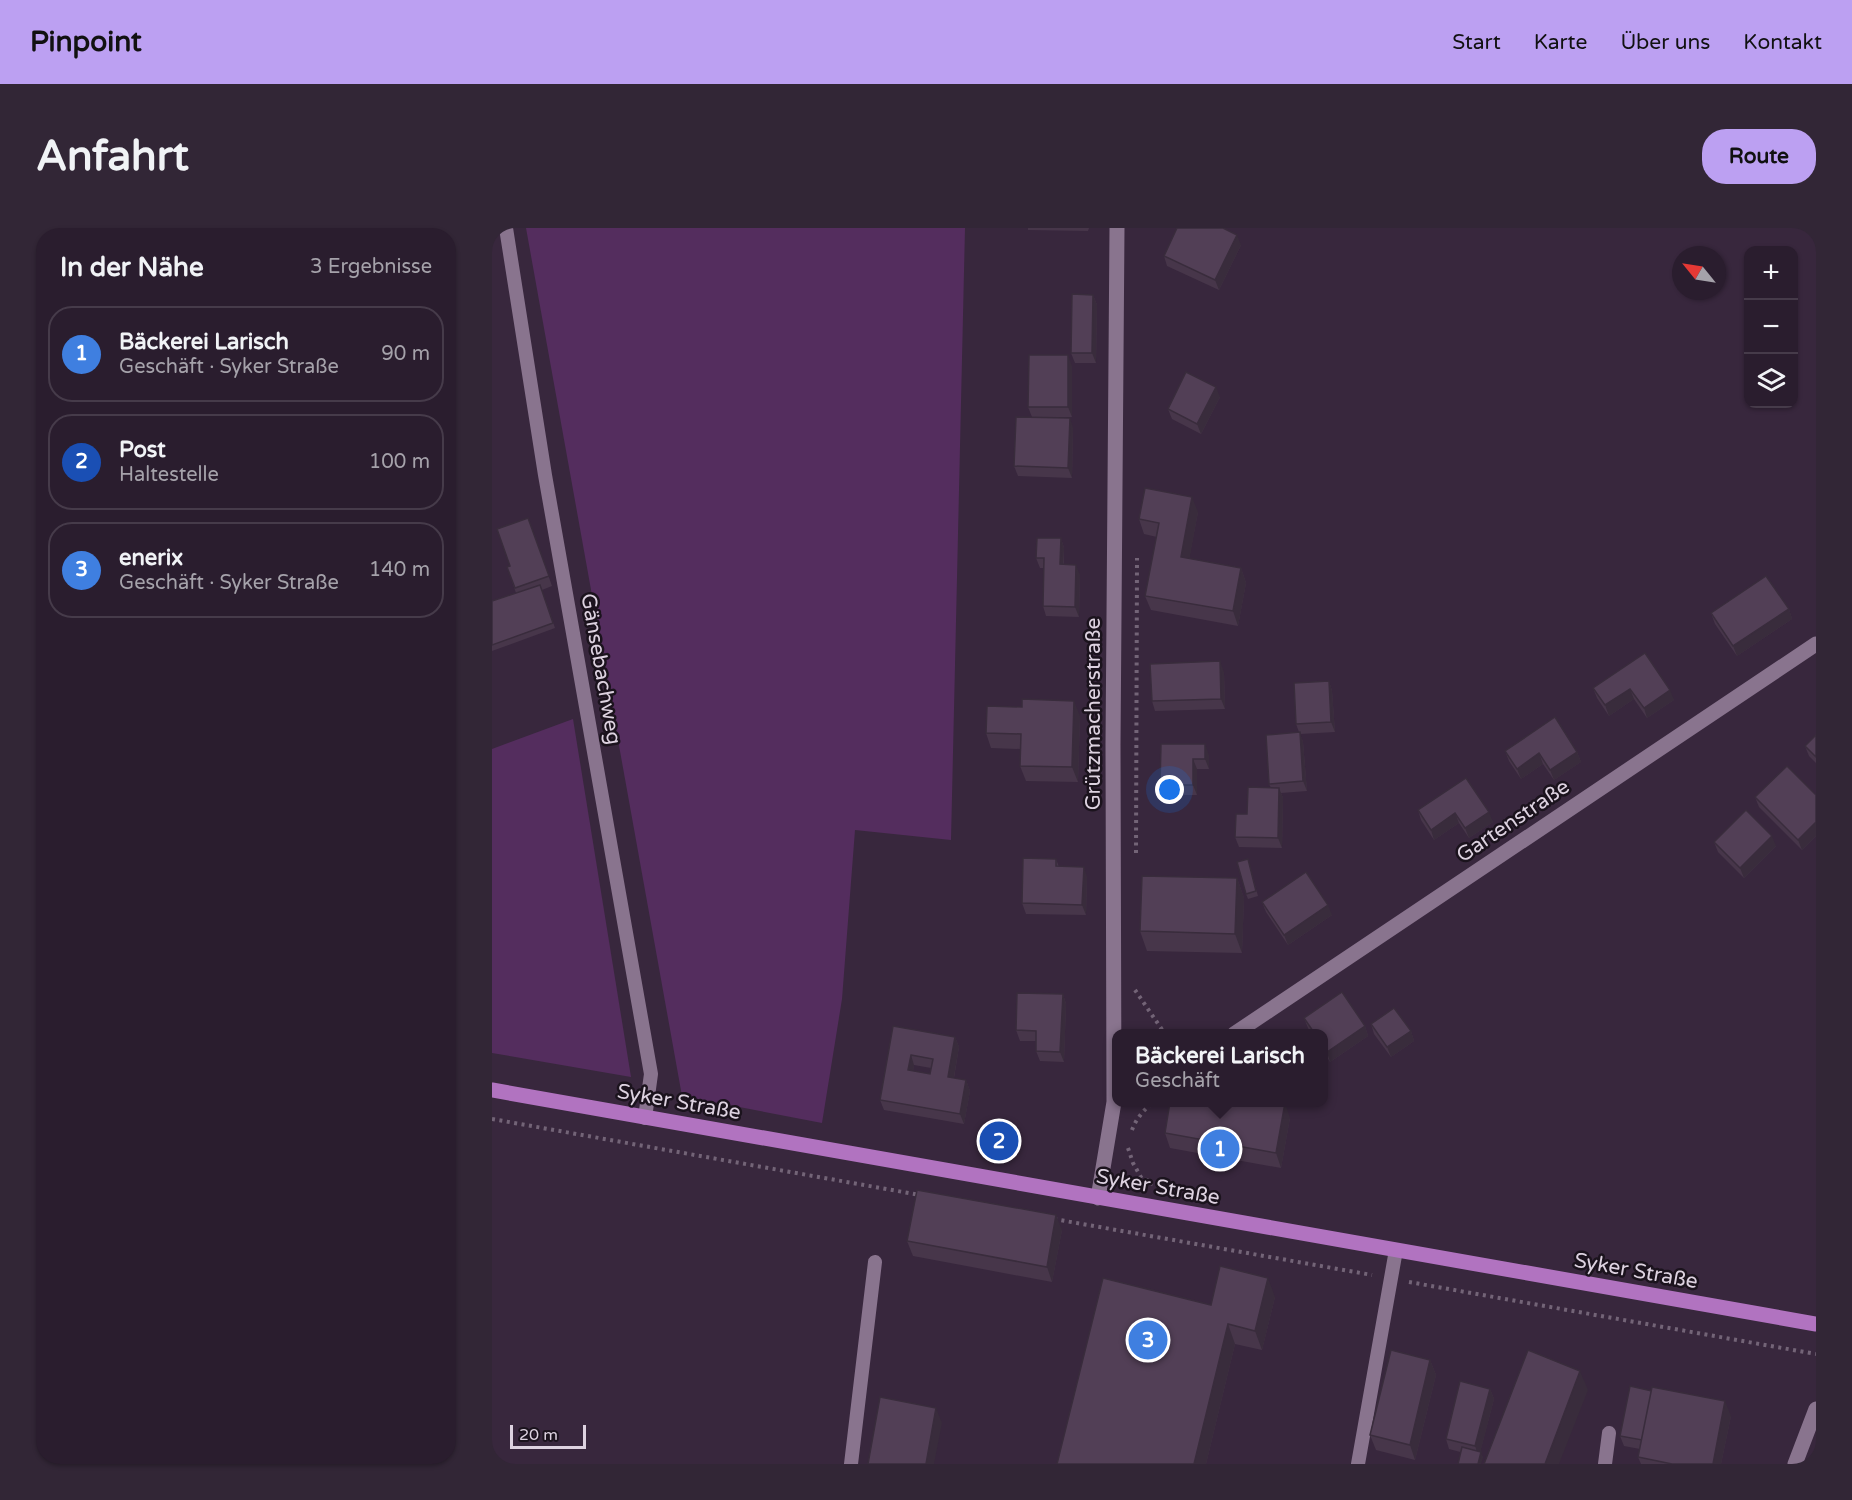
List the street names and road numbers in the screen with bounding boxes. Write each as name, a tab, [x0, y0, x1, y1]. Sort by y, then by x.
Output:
street label: Gänsebachweg	[575, 592, 627, 746]
street label: Grützmacherstraße	[1081, 618, 1106, 810]
street label: Gartenstraße	[1452, 774, 1574, 868]
street label: Syker Straße	[615, 1079, 743, 1125]
street label: Syker Straße	[1094, 1164, 1222, 1210]
street label: Syker Straße	[1572, 1248, 1700, 1294]

